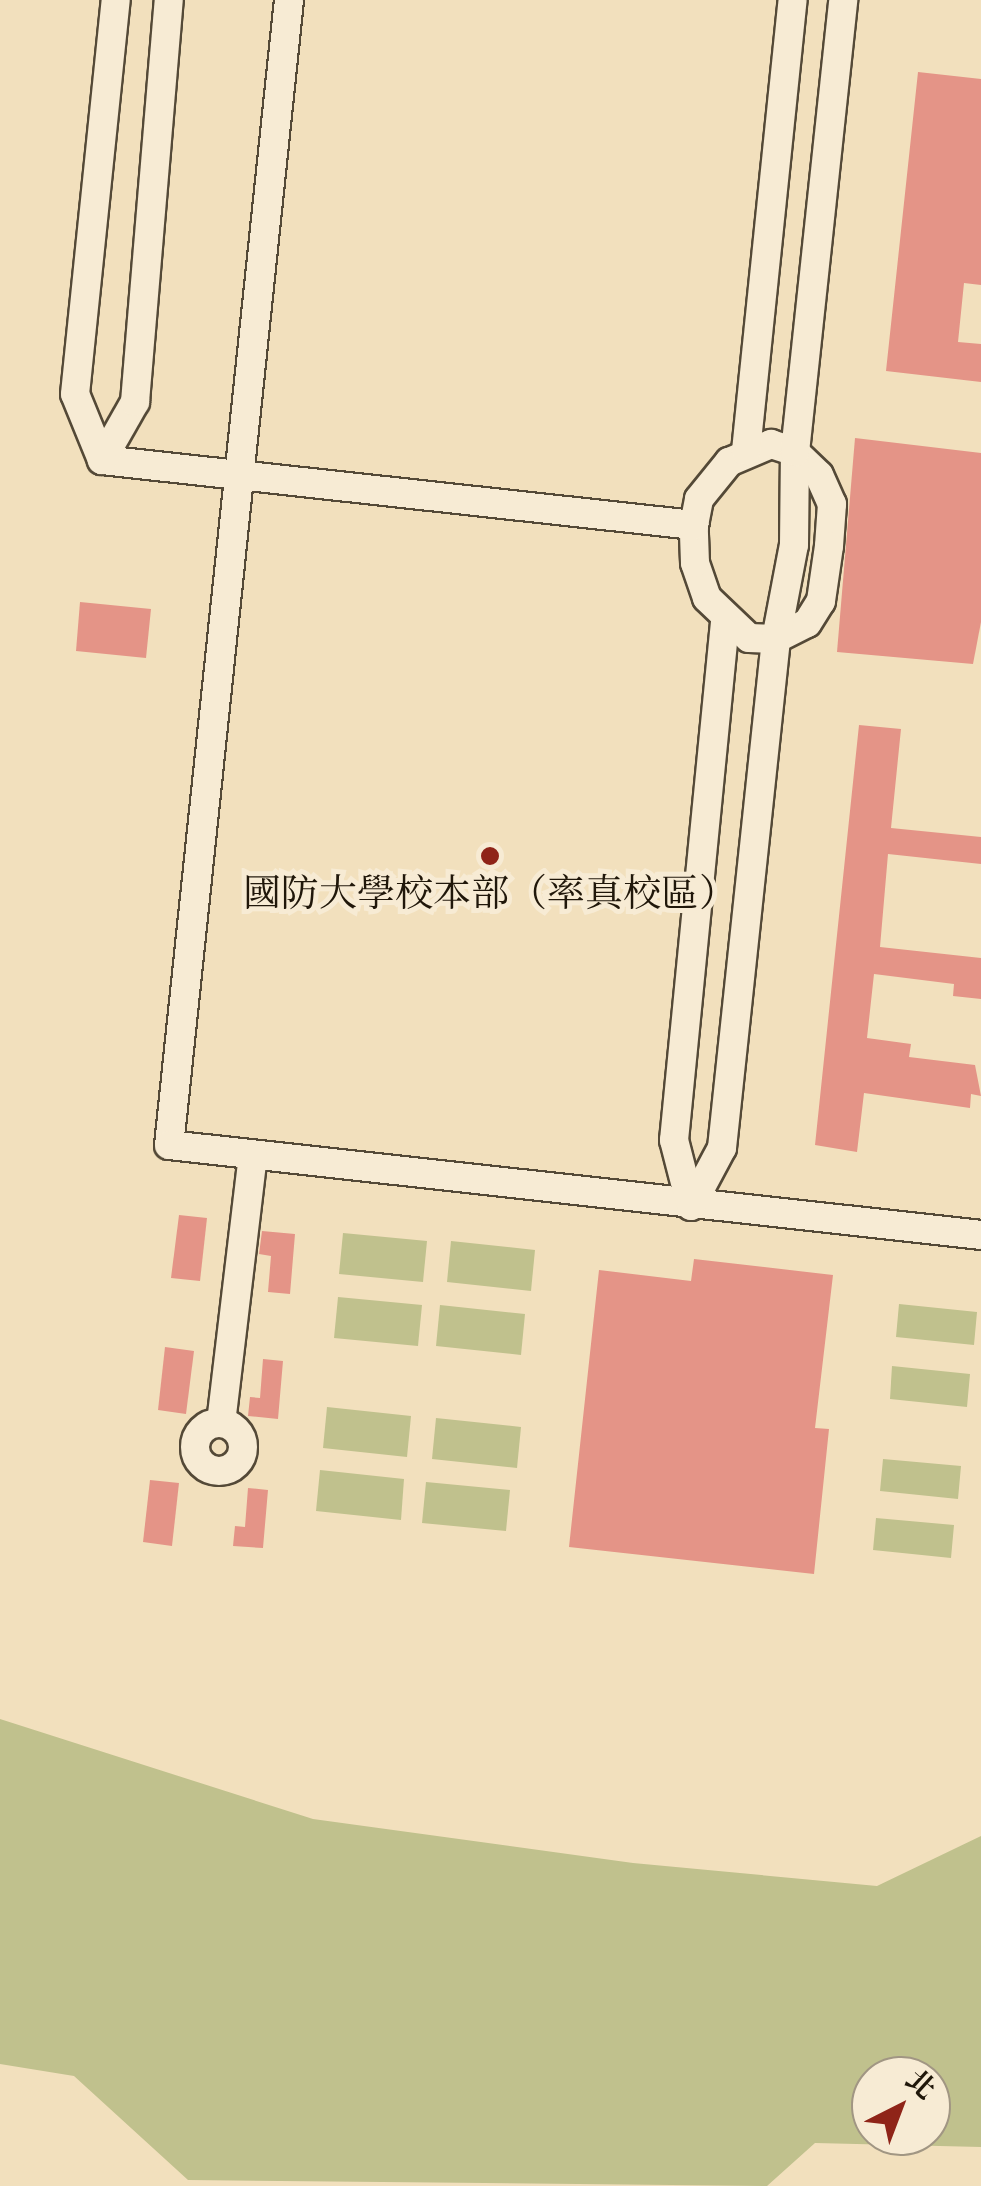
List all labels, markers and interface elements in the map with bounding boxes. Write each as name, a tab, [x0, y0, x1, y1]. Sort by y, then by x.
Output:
marker: 國防大學校本部（率真校區）	[479, 845, 501, 867]
place label: 國防大學校本部（率真校區）	[243, 872, 737, 918]
north arrow	[851, 2056, 951, 2156]
text: 北	[898, 2062, 942, 2107]

